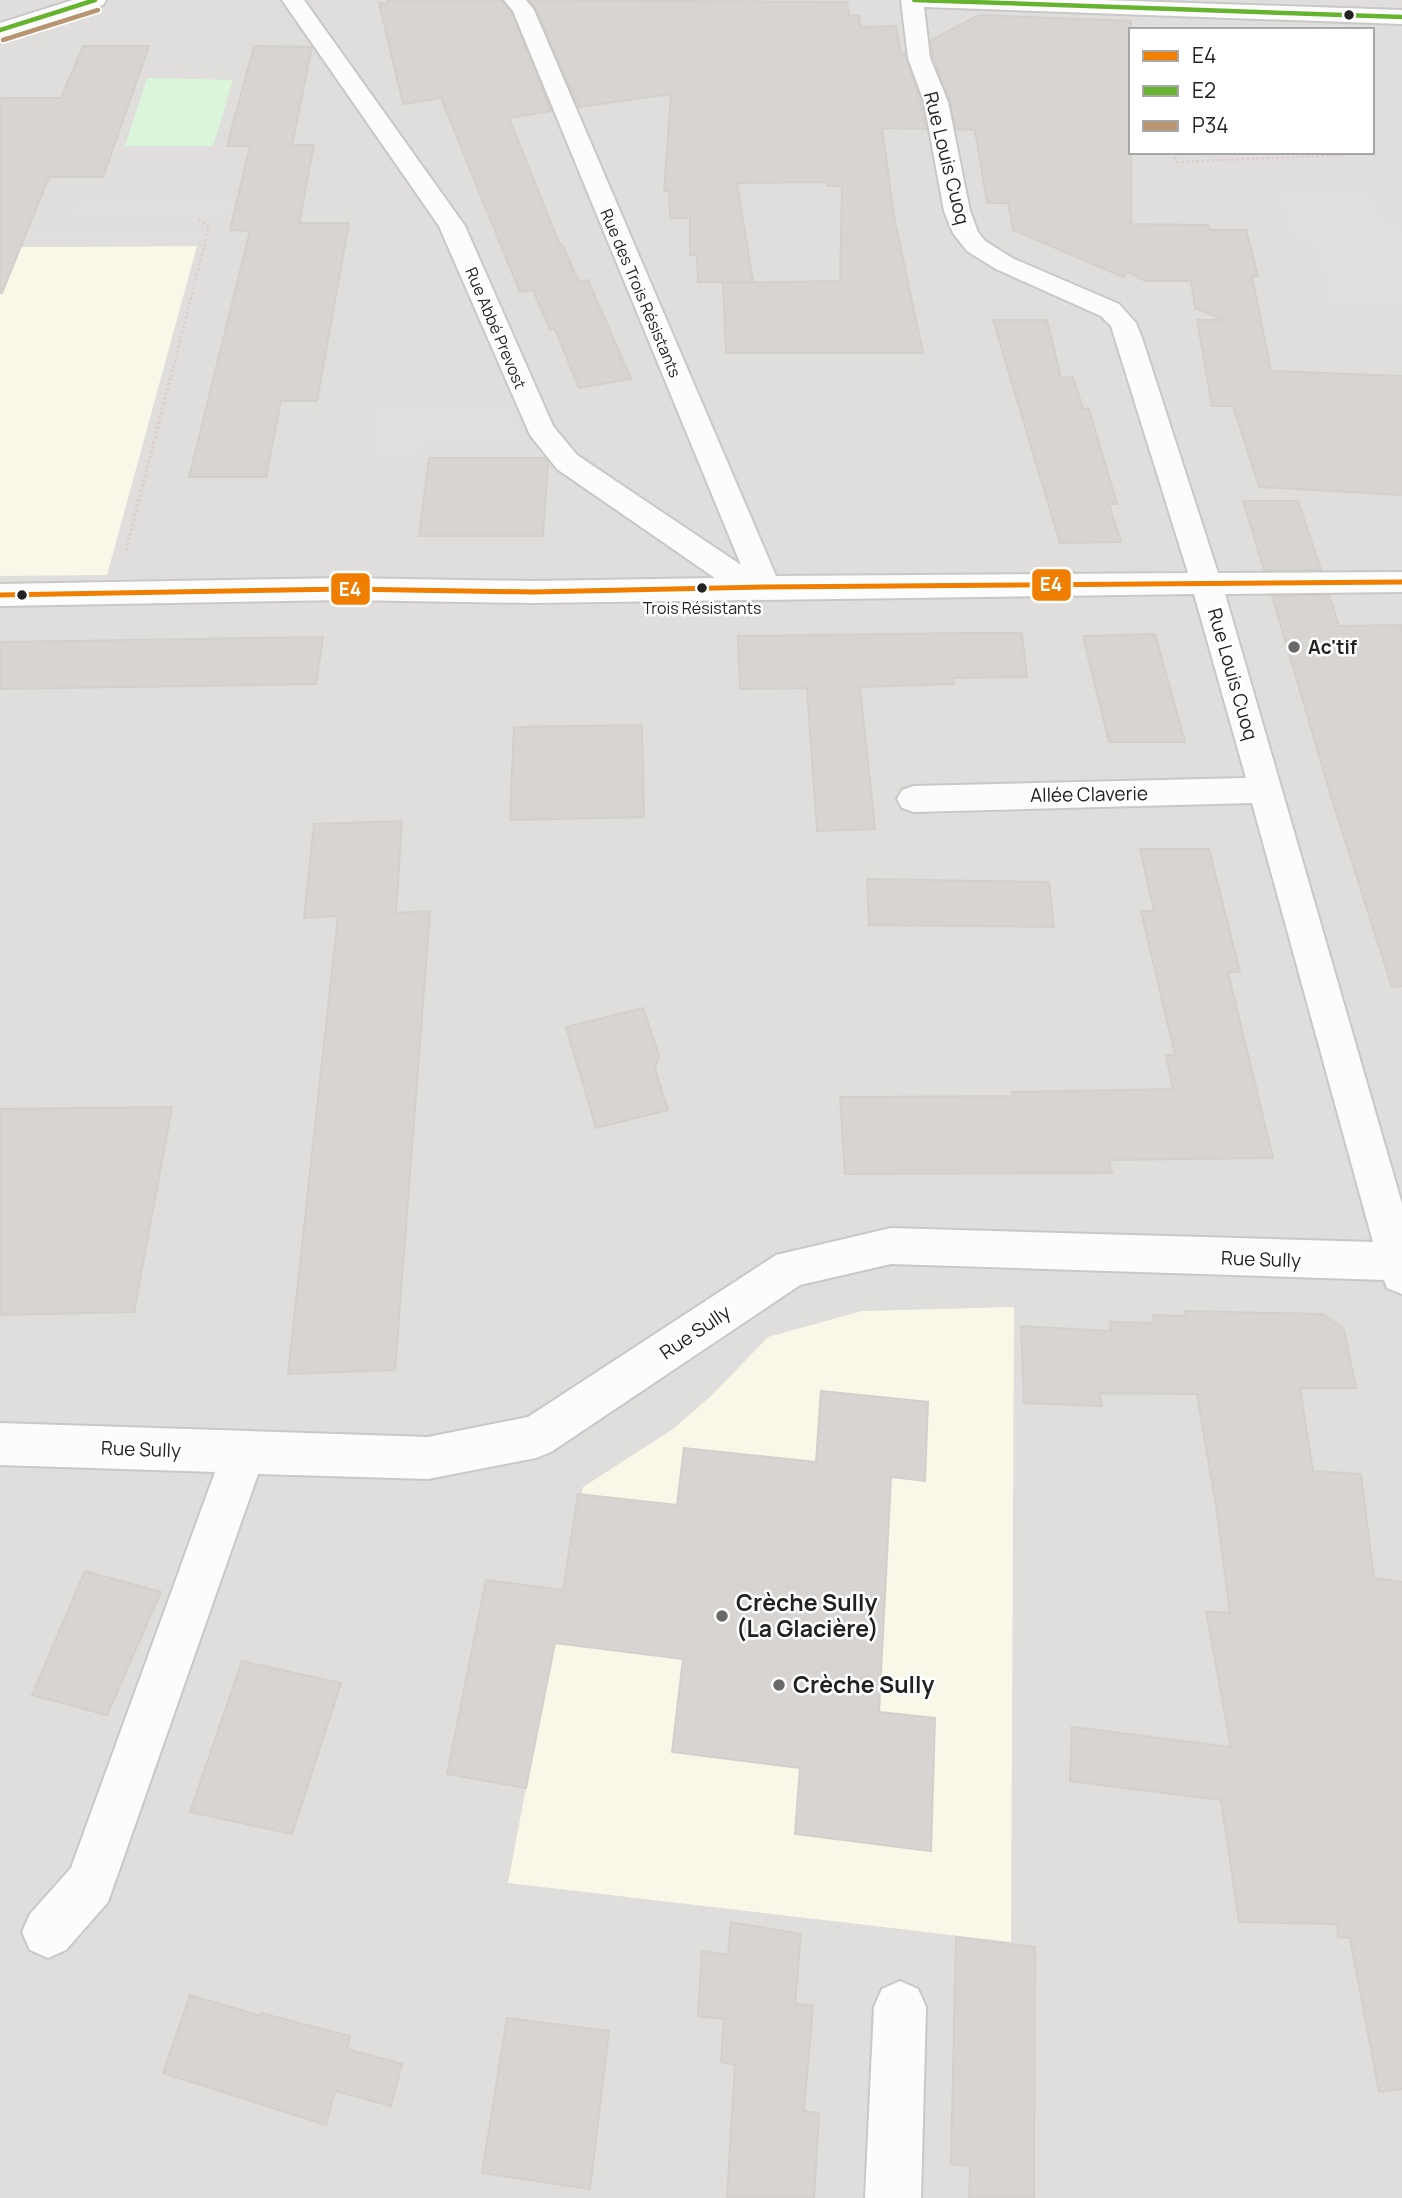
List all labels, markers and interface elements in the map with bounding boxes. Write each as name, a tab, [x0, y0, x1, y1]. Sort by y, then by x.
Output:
unlabelled marker	[1342, 8, 1356, 22]
legend	[1129, 28, 1374, 154]
text: E4	[1192, 41, 1216, 69]
text: E2	[1192, 76, 1216, 104]
street label: Rue Louis Cuoq	[918, 89, 976, 227]
text: P34	[1192, 111, 1229, 139]
street label: Rue des Trois Résistants	[595, 205, 687, 381]
street label: Rue Abbé Prevost	[460, 264, 532, 392]
line badge: E4	[1031, 568, 1072, 602]
text: E4	[1040, 571, 1062, 597]
line badge: E4	[330, 572, 371, 606]
text: E4	[339, 576, 361, 602]
marker: Trois Résistants	[695, 581, 709, 595]
unlabelled marker	[15, 588, 29, 602]
place label: Trois Résistants	[643, 597, 761, 619]
street label: Rue Louis Cuoq	[1202, 605, 1264, 743]
place label: Ac'tif	[1308, 634, 1357, 660]
marker: Ac'tif	[1286, 639, 1302, 655]
street label: Allée Claverie	[1030, 780, 1148, 808]
street label: Rue Sully	[1221, 1245, 1301, 1273]
street label: Rue Sully	[655, 1299, 735, 1365]
street label: Rue Sully	[101, 1435, 181, 1463]
place label: Crèche Sully (La Glacière)	[736, 1586, 879, 1644]
marker: Crèche Sully (La Glacière)	[714, 1608, 730, 1624]
place label: Crèche Sully	[793, 1668, 934, 1700]
marker: Crèche Sully	[771, 1677, 787, 1693]

